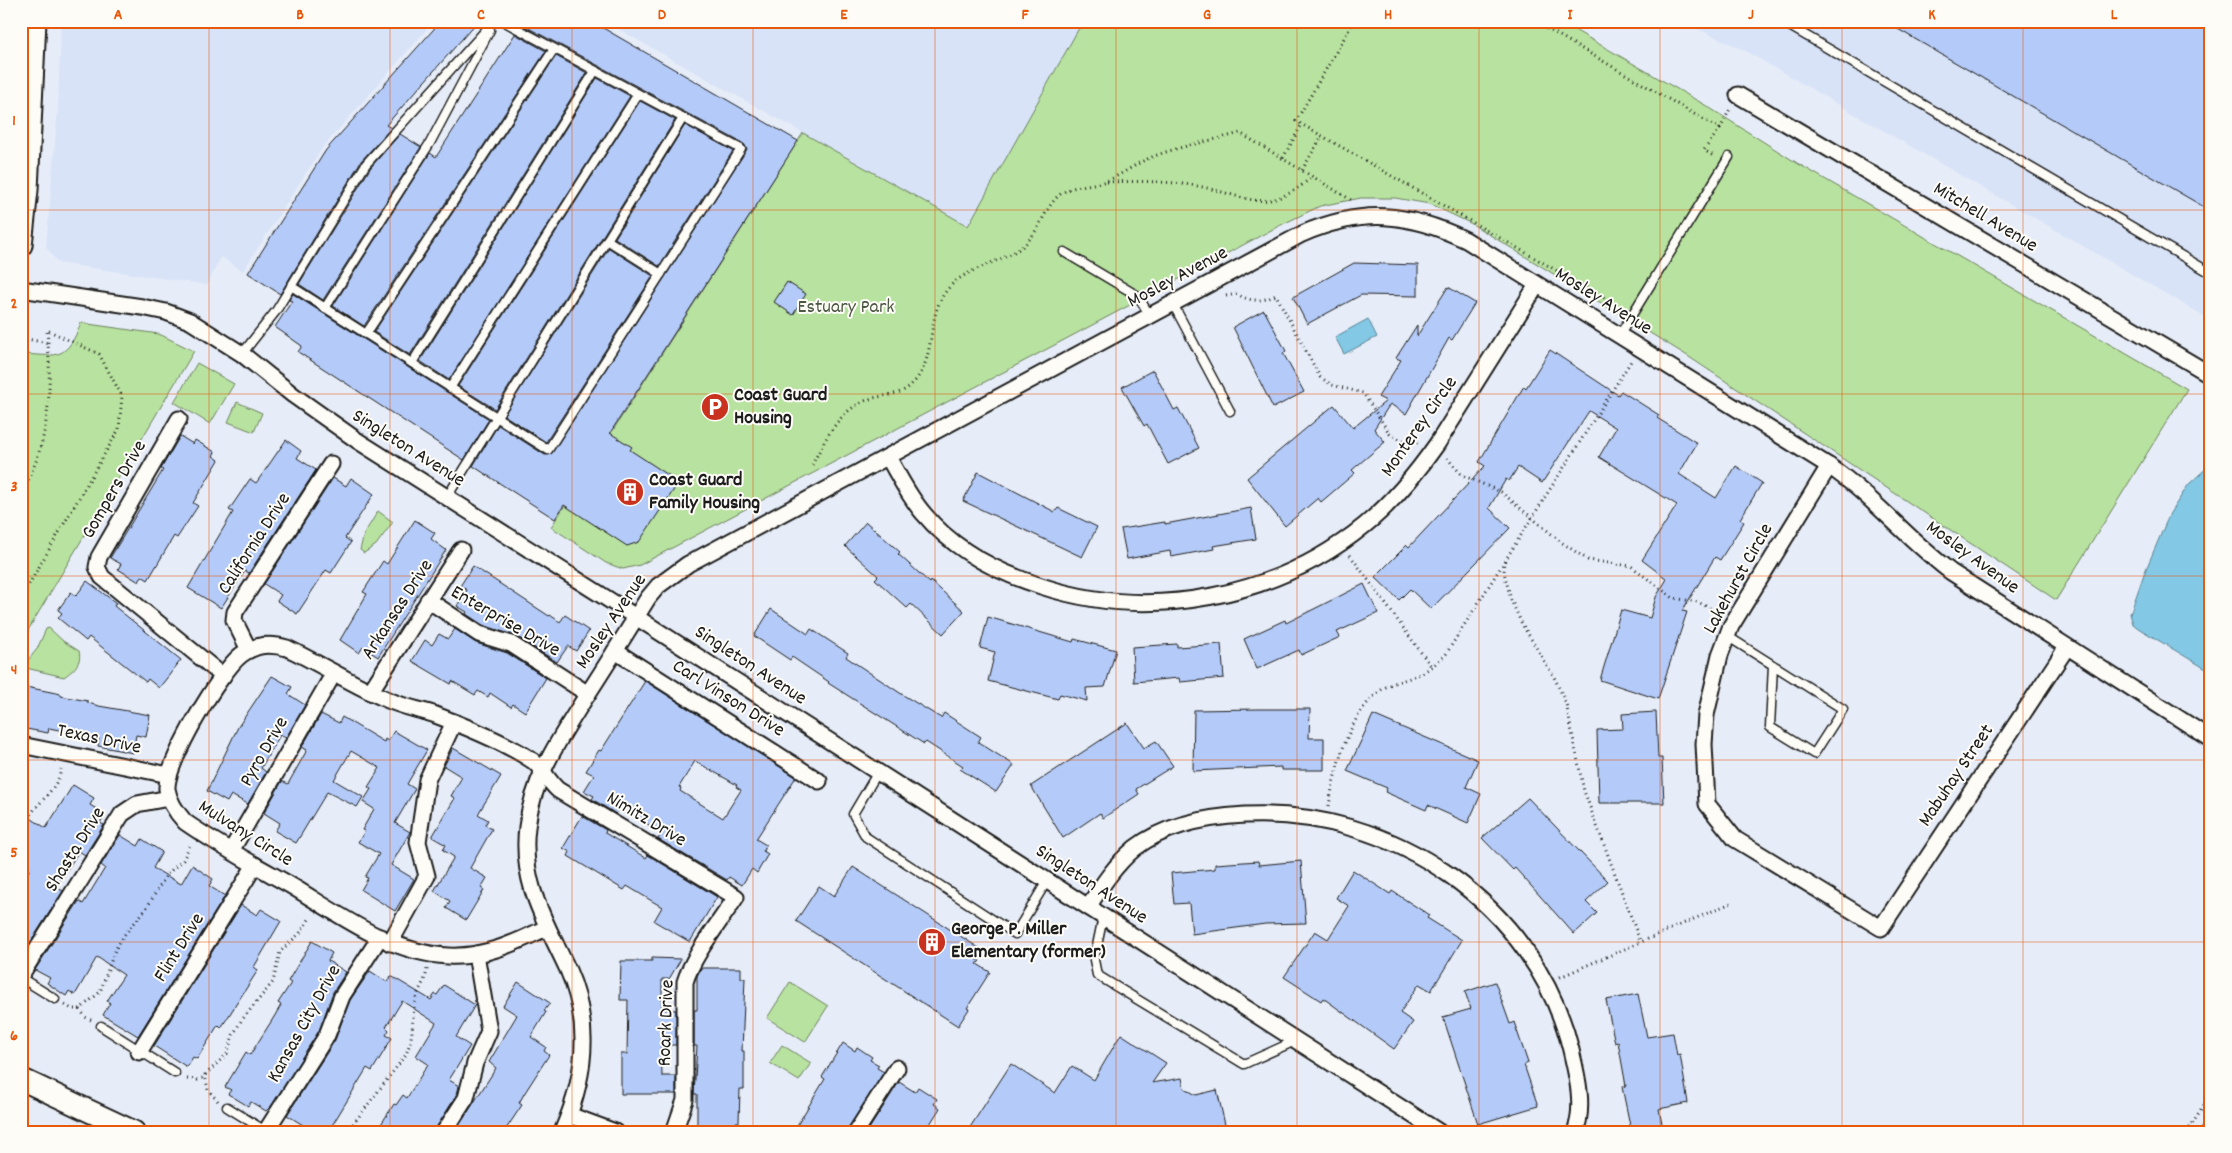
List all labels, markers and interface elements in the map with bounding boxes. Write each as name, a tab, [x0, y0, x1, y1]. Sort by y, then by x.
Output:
text: A	[114, 4, 123, 27]
text: B	[296, 4, 304, 27]
text: C	[477, 4, 485, 27]
text: D	[658, 4, 667, 27]
text: E	[840, 4, 848, 27]
text: F	[1021, 4, 1029, 27]
text: G	[1203, 4, 1211, 27]
text: H	[1384, 4, 1392, 27]
text: I	[1568, 4, 1574, 27]
text: J	[1748, 4, 1754, 27]
text: K	[1928, 4, 1936, 27]
text: L	[2111, 4, 2118, 27]
text: 1	[12, 110, 16, 133]
street label: Mitchell Avenue	[1927, 176, 2043, 260]
street label: Mosley Avenue	[1123, 240, 1233, 316]
street label: Mosley Avenue	[1549, 261, 1657, 343]
text: 2	[11, 293, 18, 316]
park label: Estuary Park	[797, 294, 895, 322]
street label: Monterey Circle	[1375, 371, 1465, 483]
place label: Coast Guard Housing	[734, 382, 827, 433]
parking icon: Coast Guard Housing	[700, 392, 730, 422]
street label: Singleton Avenue	[346, 403, 470, 495]
street label: Gompers Drive	[75, 435, 155, 545]
place label: Coast Guard Family Housing	[649, 467, 760, 518]
text: 3	[10, 476, 18, 499]
building icon: Coast Guard Family Housing	[615, 477, 645, 507]
street label: California Drive	[212, 487, 299, 600]
street label: Mosley Avenue	[1919, 514, 2025, 602]
street label: Lakehurst Circle	[1697, 518, 1781, 639]
street label: Arkansas Drive	[355, 554, 441, 666]
street label: Mosley Avenue	[570, 568, 654, 675]
street label: Enterprise Drive	[445, 579, 565, 665]
street label: Singleton Avenue	[688, 619, 812, 713]
street label: Carl Vinson Drive	[666, 653, 790, 745]
text: 4	[11, 659, 17, 682]
street label: Pyro Drive	[234, 712, 296, 792]
street label: Texas Drive	[54, 717, 144, 763]
street label: Mabuhay Street	[1912, 719, 2002, 833]
street label: Nimitz Drive	[601, 785, 692, 855]
street label: Mulvany Circle	[192, 794, 298, 874]
street label: Shasta Drive	[39, 802, 113, 898]
street label: Singleton Avenue	[1029, 838, 1153, 932]
text: 5	[10, 842, 18, 865]
street label: Flint Drive	[148, 908, 212, 988]
place label: George P. Miller Elementary (former)	[951, 916, 1106, 967]
building icon: George P. Miller Elementary (former)	[917, 927, 947, 957]
street label: Kansas City Drive	[261, 960, 349, 1088]
street label: Roark Drive	[651, 979, 683, 1067]
text: 6	[10, 1025, 18, 1048]

